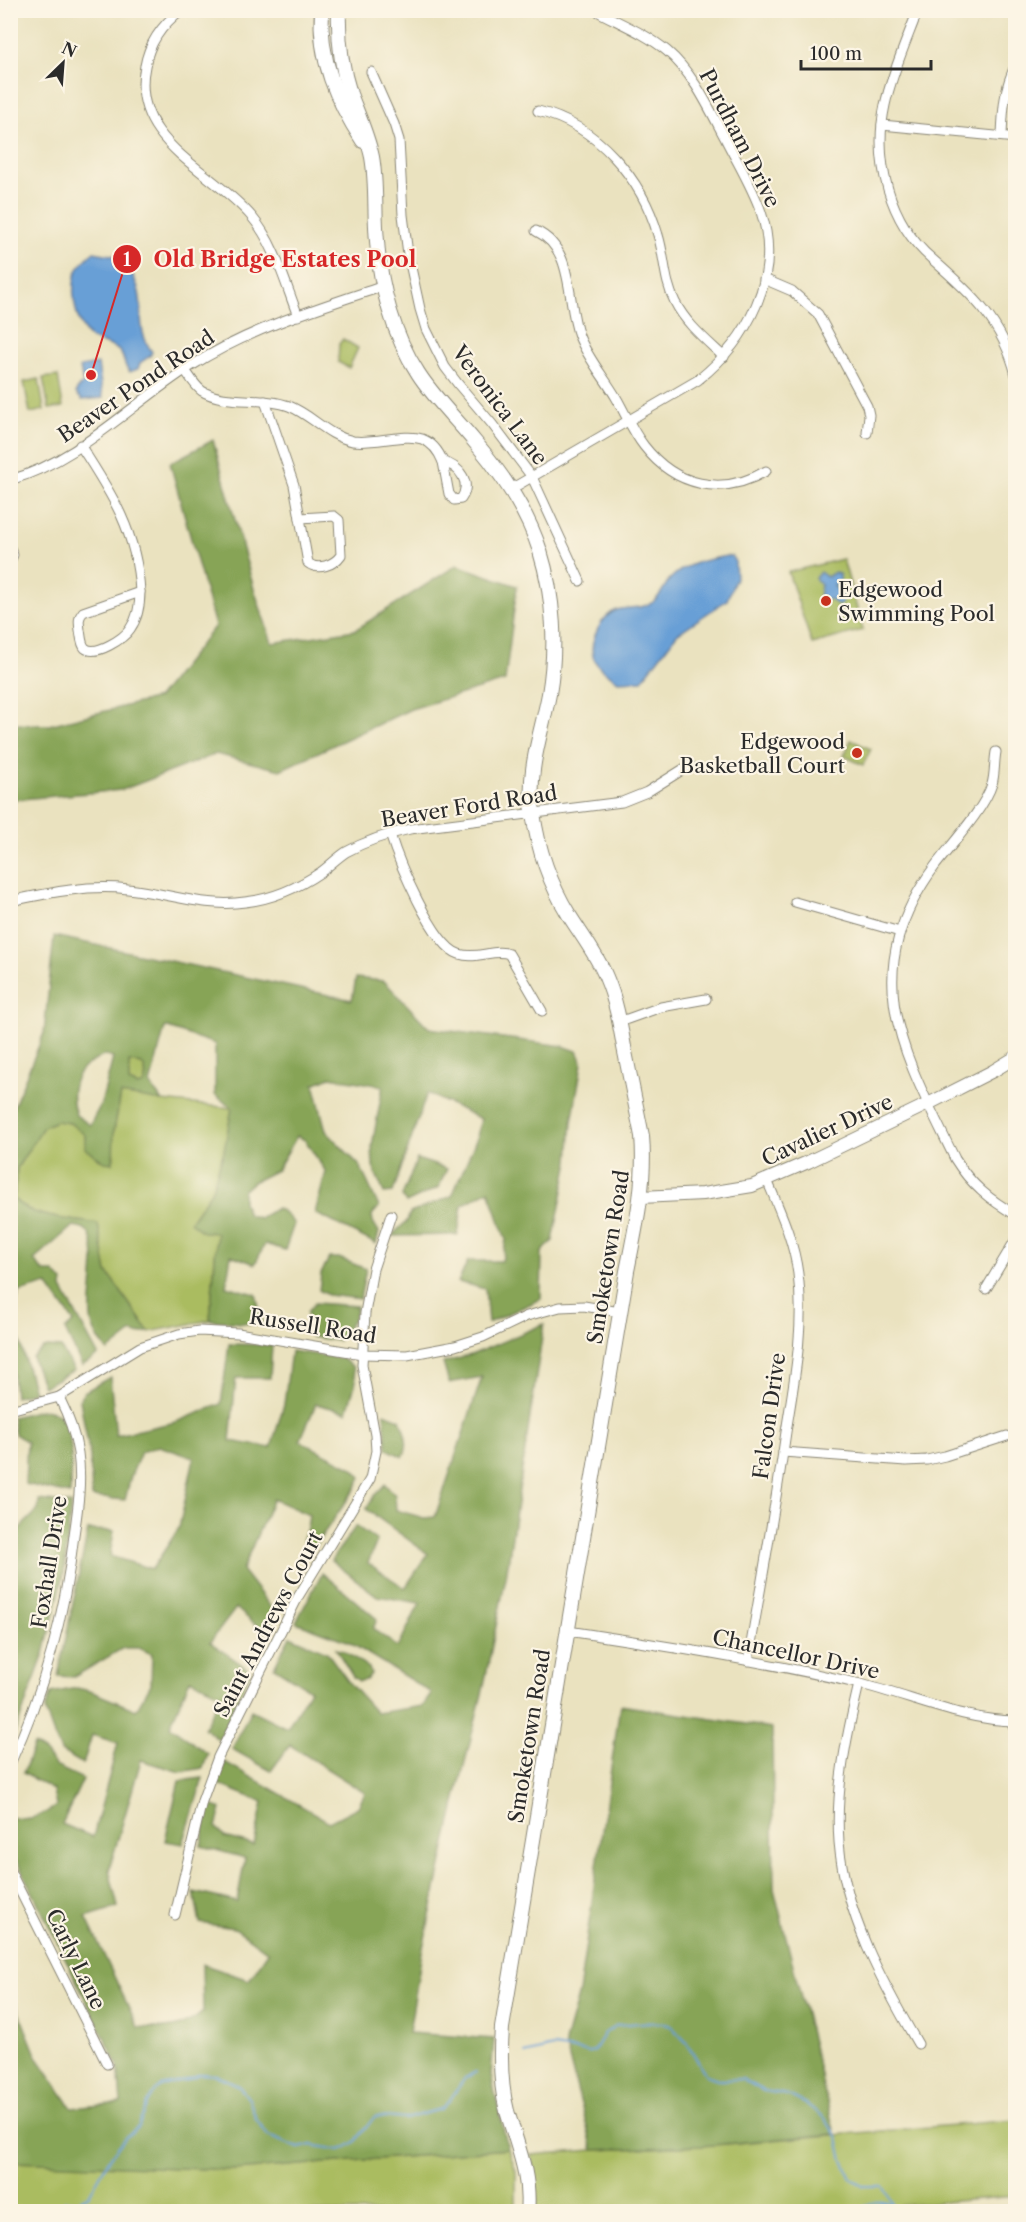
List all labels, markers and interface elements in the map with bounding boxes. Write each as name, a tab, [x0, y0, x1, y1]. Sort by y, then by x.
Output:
north arrow	[33, 33, 93, 93]
scale bar	[801, 33, 932, 71]
text: N	[59, 37, 80, 61]
text: 100 m	[810, 43, 862, 65]
street label: Purdham Drive	[694, 65, 786, 211]
callout: Old Bridge Estates Pool	[112, 239, 429, 279]
text: Old Bridge Estates Pool	[153, 246, 417, 273]
text: 1	[123, 249, 131, 271]
street label: Beaver Pond Road	[53, 324, 219, 448]
street label: Veronica Lane	[446, 339, 553, 470]
place label: Edgewood Swimming Pool	[838, 577, 995, 626]
marker: Edgewood Swimming Pool	[819, 594, 833, 608]
place label: Edgewood Basketball Court	[680, 729, 846, 778]
marker: Edgewood Basketball Court	[850, 746, 864, 760]
street label: Beaver Ford Road	[379, 780, 559, 832]
street label: Cavalier Drive	[758, 1089, 896, 1171]
street label: Smoketown Road	[582, 1168, 634, 1346]
street label: Russell Road	[248, 1304, 379, 1348]
street label: Falcon Drive	[748, 1351, 790, 1481]
street label: Foxhall Drive	[26, 1494, 72, 1630]
street label: Saint Andrews Court	[208, 1526, 328, 1721]
street label: Chancellor Drive	[710, 1624, 882, 1684]
street label: Smoketown Road	[503, 1647, 555, 1825]
street label: Carly Lane	[41, 1905, 111, 2013]

